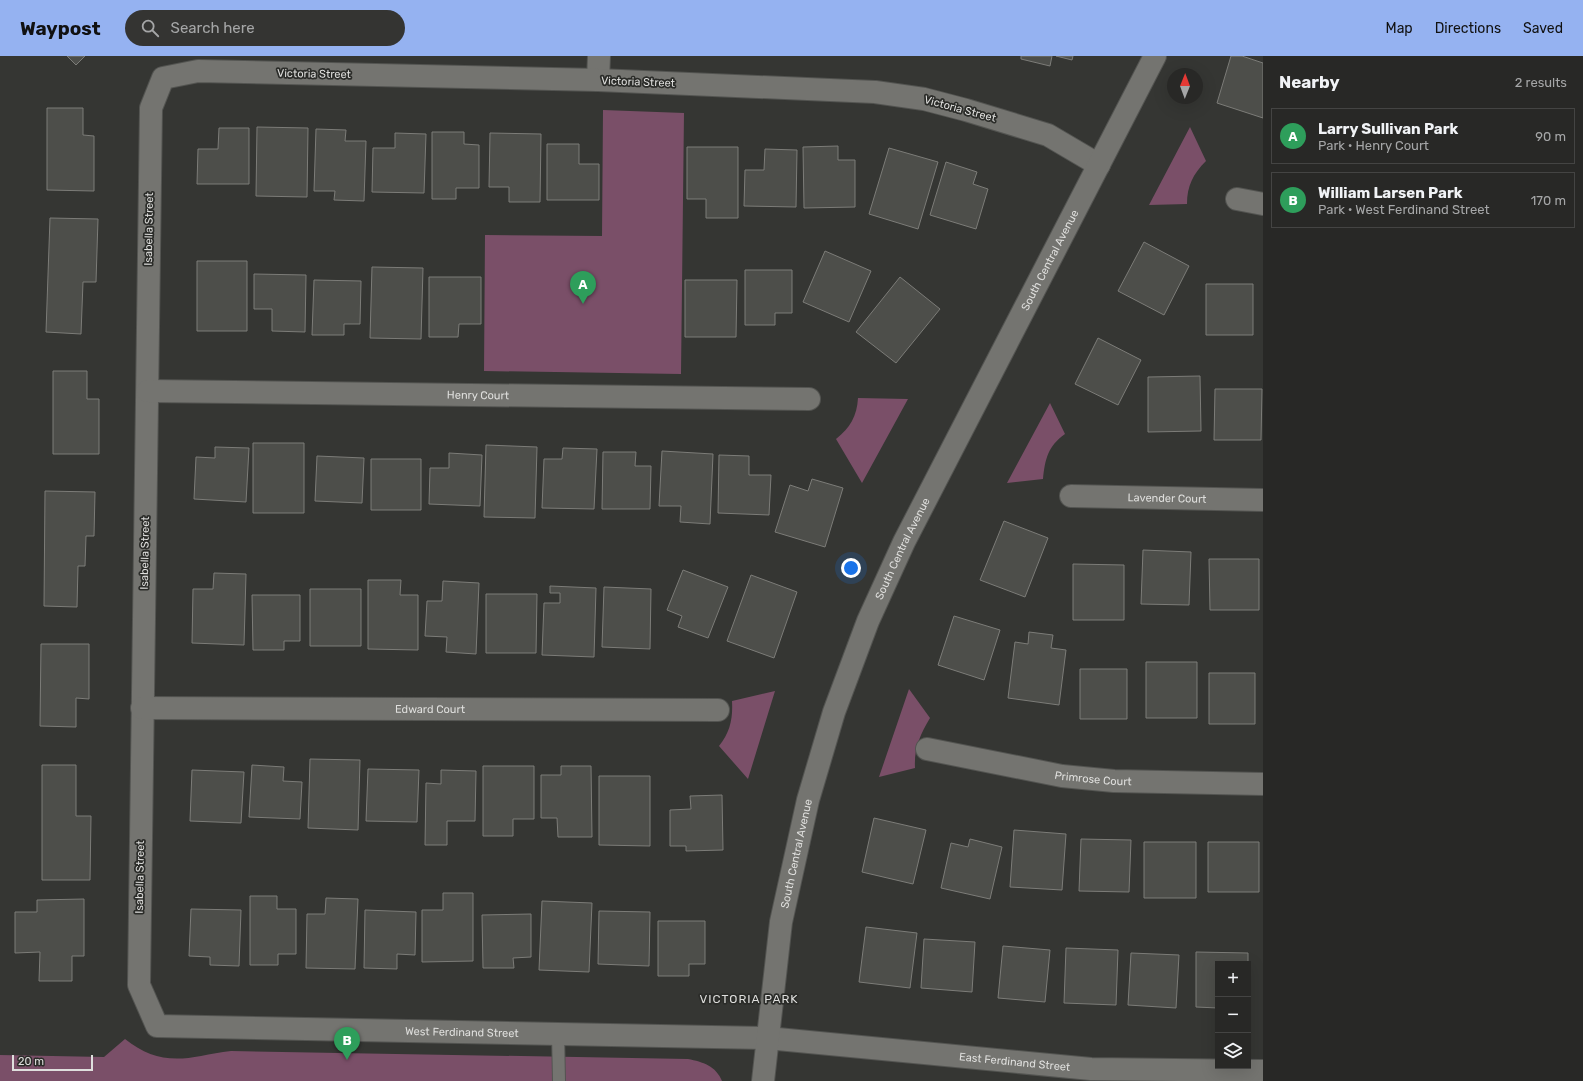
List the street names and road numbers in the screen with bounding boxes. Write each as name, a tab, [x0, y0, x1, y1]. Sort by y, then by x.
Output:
street label: Victoria Street	[277, 67, 352, 81]
street label: Victoria Street	[601, 74, 676, 90]
street label: Victoria Street	[923, 93, 998, 125]
street label: Isabella Street	[142, 192, 156, 266]
street label: South Central Avenue	[1018, 207, 1081, 313]
street label: Henry Court	[447, 388, 510, 402]
street label: Lavender Court	[1127, 491, 1207, 505]
street label: South Central Avenue	[872, 495, 932, 602]
street label: Isabella Street	[138, 516, 152, 590]
street label: Edward Court	[395, 702, 466, 716]
street label: Primrose Court	[1053, 768, 1133, 788]
street label: South Central Avenue	[778, 798, 815, 910]
street label: Isabella Street	[133, 840, 147, 914]
street label: West Ferdinand Street	[405, 1024, 520, 1040]
street label: East Ferdinand Street	[959, 1050, 1072, 1074]

